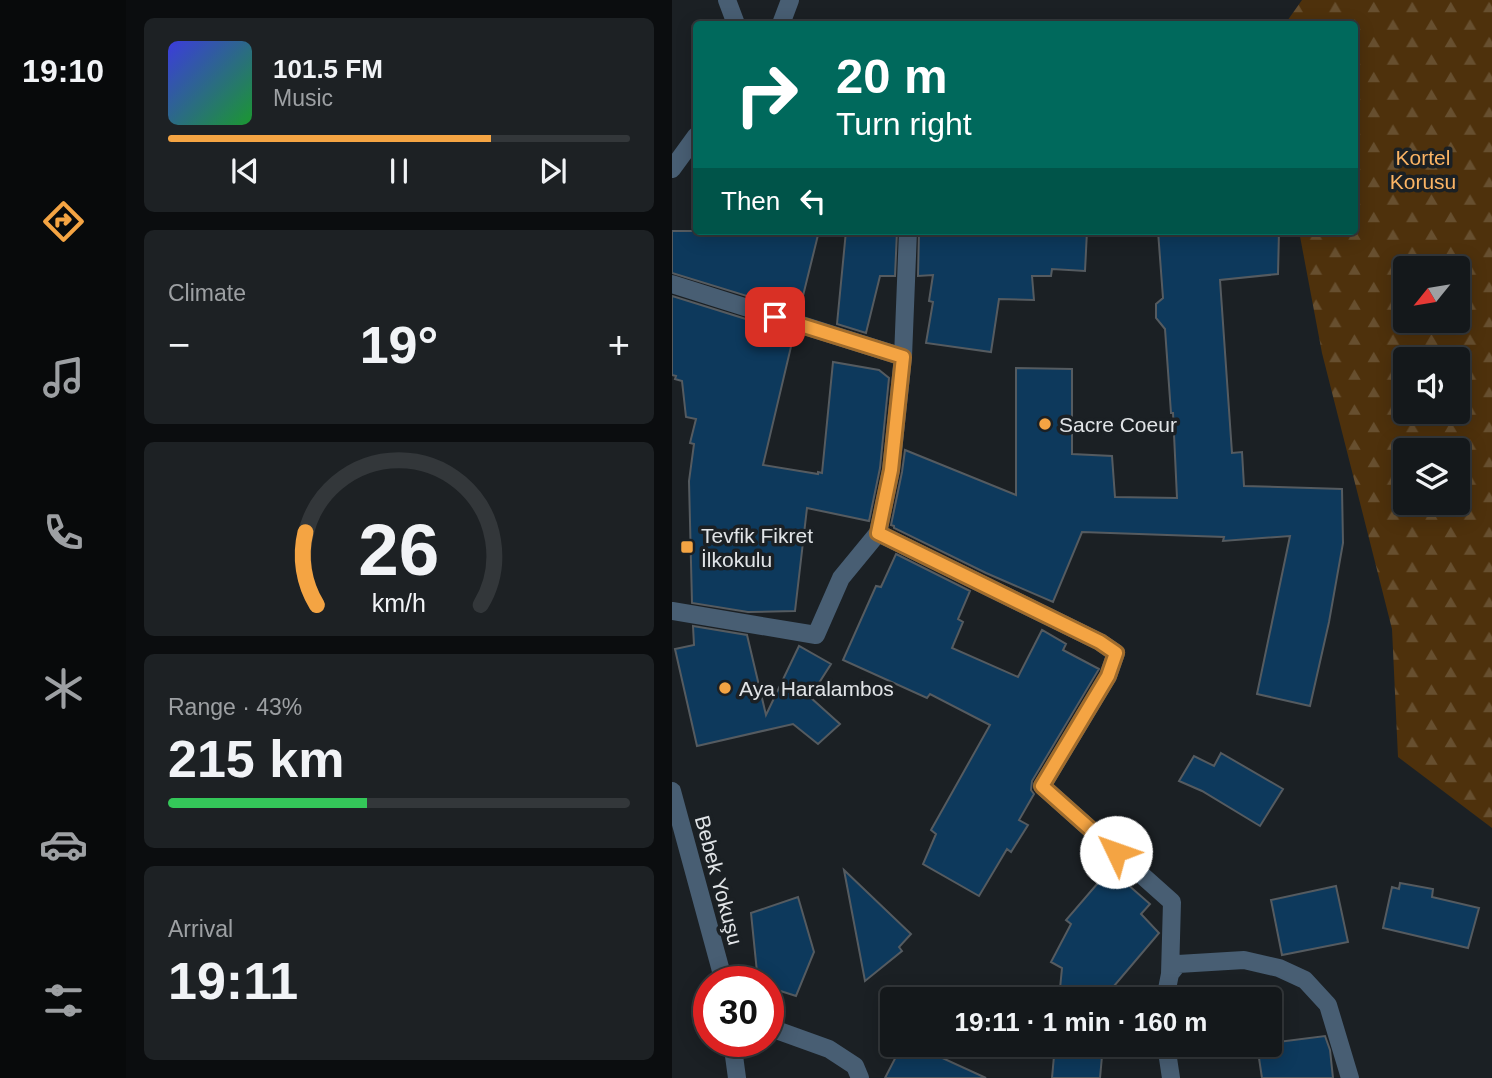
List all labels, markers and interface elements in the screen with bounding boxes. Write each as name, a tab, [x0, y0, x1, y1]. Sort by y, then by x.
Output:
icon: right	[721, 49, 812, 140]
text: 20 m	[836, 49, 948, 103]
text: 19:10	[22, 53, 104, 89]
text: 101.5 FM	[273, 54, 383, 84]
text: Music	[273, 85, 333, 111]
text: Turn right	[836, 106, 972, 142]
park label: Kortel Korusu	[1390, 146, 1456, 193]
icon: previous	[226, 152, 264, 190]
icon: pause	[380, 152, 418, 190]
icon: next	[534, 152, 572, 190]
icon: left	[794, 182, 832, 220]
text: Then	[721, 186, 780, 216]
icon: directions	[39, 197, 88, 246]
north arrow	[1393, 256, 1470, 332]
map controls	[1393, 256, 1470, 515]
text: Climate	[168, 280, 246, 306]
pin	[745, 287, 805, 347]
icon: arrive	[756, 298, 794, 336]
text: 19°	[360, 316, 438, 374]
text: −	[168, 324, 190, 366]
text: +	[608, 324, 630, 366]
button: sound	[1393, 347, 1470, 424]
icon: music	[39, 353, 88, 402]
place label: Sacre Coeur	[1059, 413, 1177, 436]
marker: Sacre Coeur	[1037, 416, 1053, 432]
button: layers	[1393, 438, 1470, 515]
icon: phone	[39, 508, 88, 557]
text: 26	[359, 509, 439, 590]
place label: Tevfik Fikret İlkokulu	[701, 524, 813, 571]
marker: Tevfik Fikret İlkokulu	[679, 539, 695, 555]
text: km/h	[372, 589, 426, 617]
icon: climate	[39, 664, 88, 713]
place label: Aya Haralambos	[739, 677, 894, 700]
marker: Aya Haralambos	[717, 680, 733, 696]
text: Range · 43%	[168, 694, 302, 720]
text: 215 km	[168, 730, 344, 788]
street label: Bebek Yokuşu	[691, 813, 747, 947]
position arrow	[1079, 815, 1153, 889]
icon: car	[39, 820, 88, 869]
text: Arrival	[168, 916, 233, 942]
text: 19:11	[168, 952, 298, 1010]
speed limit sign: 30	[693, 966, 784, 1057]
icon: filters	[39, 976, 88, 1025]
text: 19:11 · 1 min · 160 m	[955, 1007, 1207, 1037]

